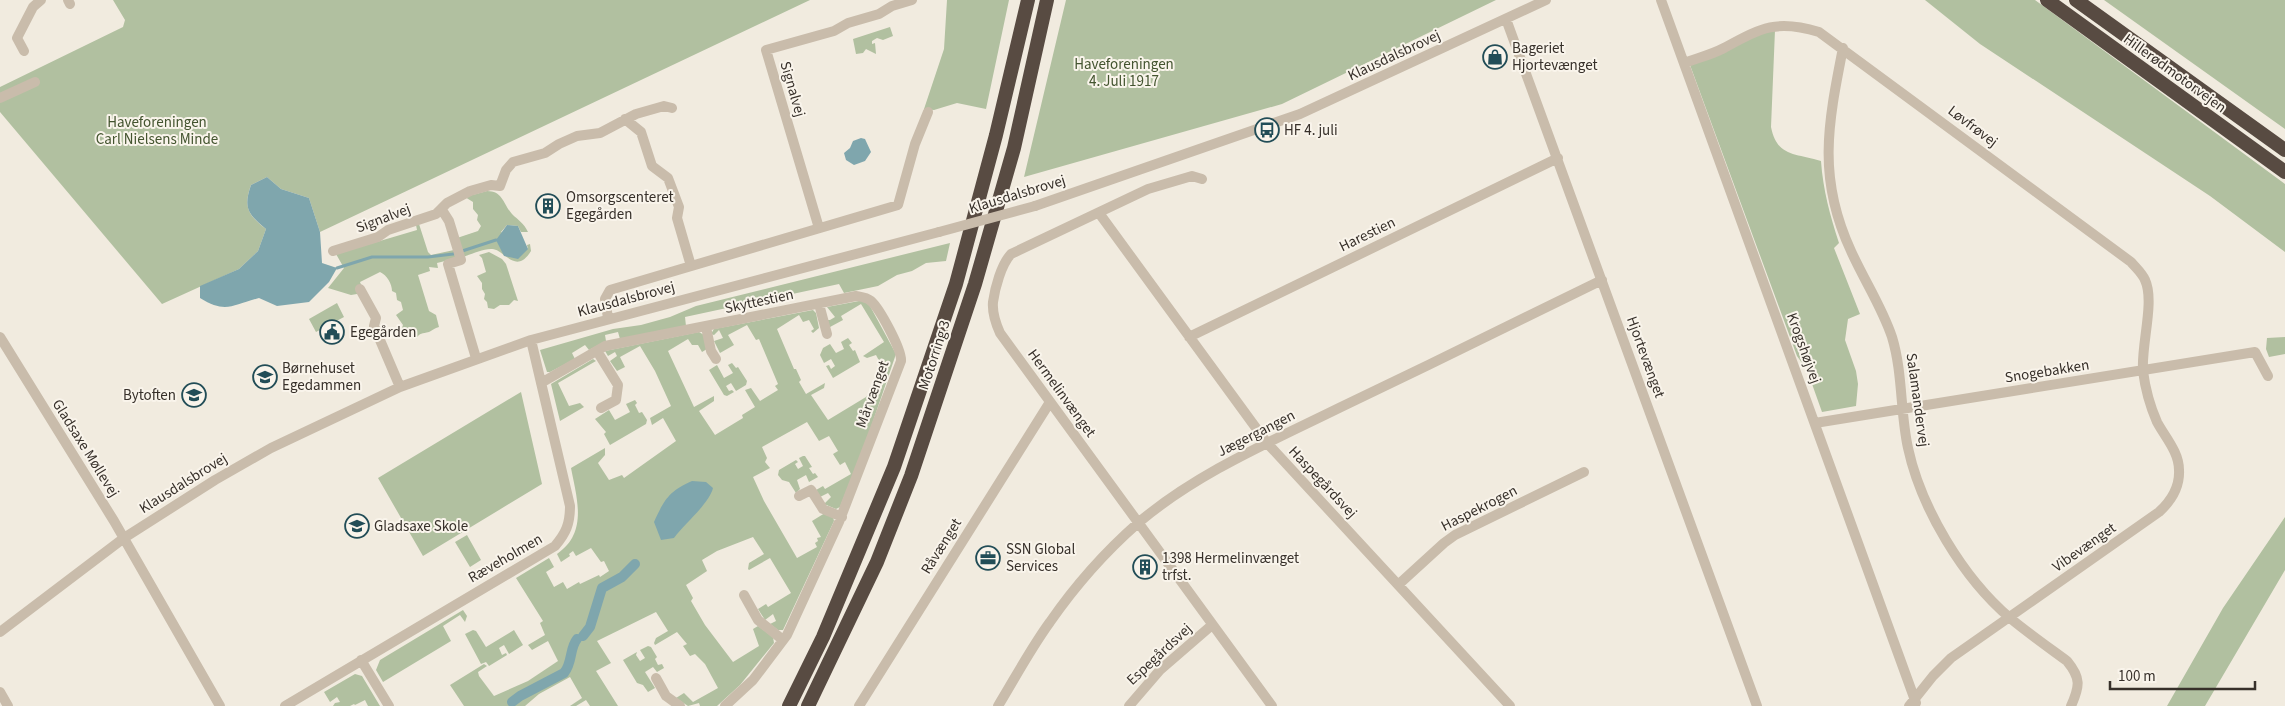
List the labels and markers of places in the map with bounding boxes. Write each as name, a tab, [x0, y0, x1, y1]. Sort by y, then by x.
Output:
place label: Bageriet Hjortevænget	[1512, 38, 1598, 76]
shop icon: Bageriet Hjortevænget	[1482, 44, 1508, 70]
bus stop icon: HF 4. juli	[1254, 117, 1280, 143]
place label: HF 4. juli	[1284, 120, 1338, 141]
place label: Omsorgscenteret Egegården	[566, 187, 674, 225]
building icon: Omsorgscenteret Egegården	[535, 193, 561, 219]
public building icon: Egegården	[319, 319, 345, 345]
place label: Egegården	[350, 322, 416, 343]
place label: Børnehuset Egedammen	[282, 358, 361, 396]
school or university icon: Børnehuset Egedammen	[252, 364, 278, 390]
school or university icon: Bytoften	[181, 382, 207, 408]
place label: Bytoften	[123, 385, 176, 406]
school or university icon: Gladsaxe Skole	[344, 513, 370, 539]
place label: Gladsaxe Skole	[374, 516, 468, 537]
place label: SSN Global Services	[1006, 539, 1075, 577]
office icon: SSN Global Services	[975, 545, 1001, 571]
place label: 1398 Hermelinvænget trfst.	[1162, 548, 1299, 586]
building icon: 1398 Hermelinvænget trfst.	[1132, 554, 1158, 580]

